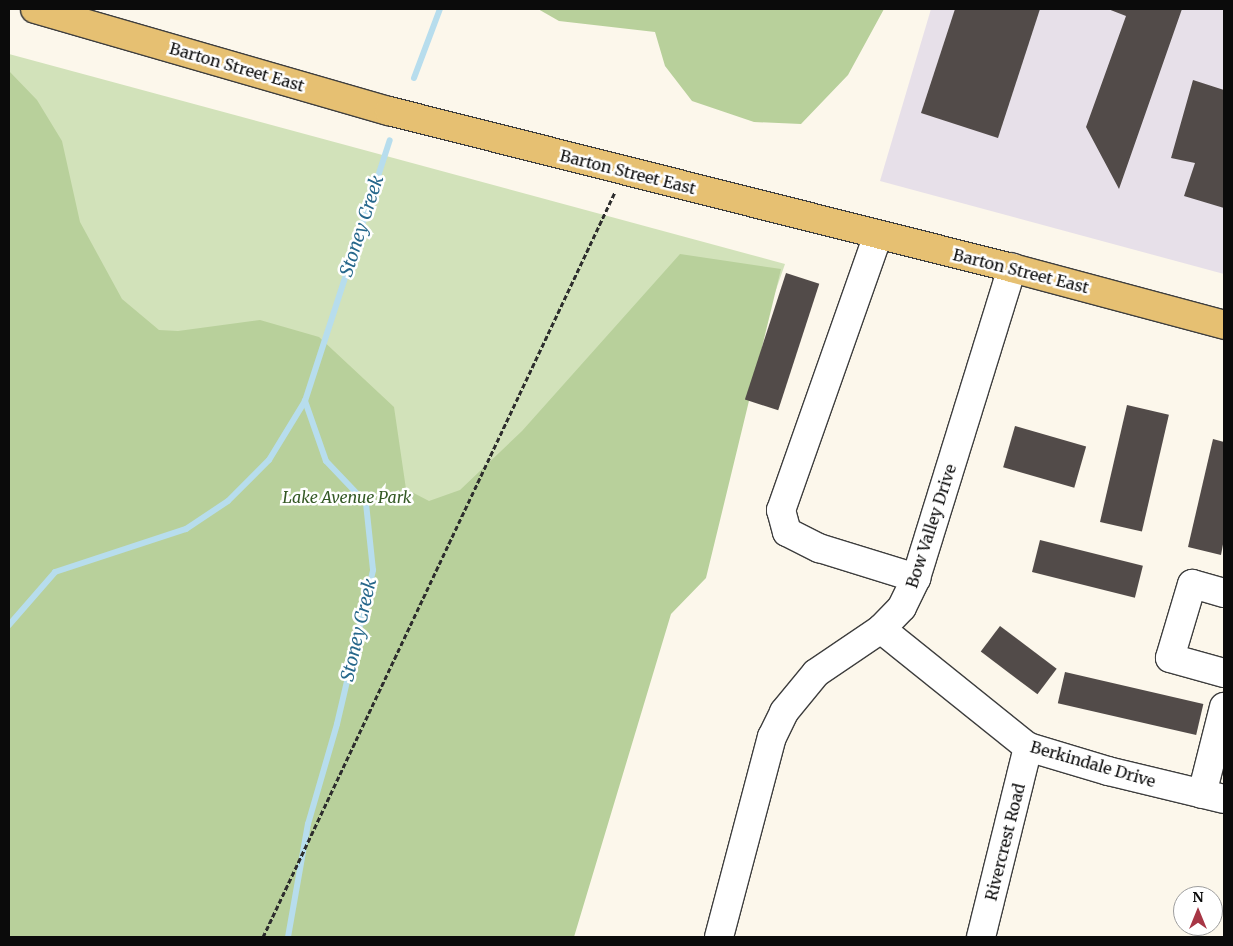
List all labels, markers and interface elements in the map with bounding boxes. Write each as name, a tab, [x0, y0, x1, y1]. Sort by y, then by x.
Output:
street label: Barton Street East	[167, 39, 307, 95]
street label: Barton Street East	[558, 146, 698, 198]
water label: Stoney Creek	[336, 173, 388, 279]
street label: Barton Street East	[951, 245, 1091, 297]
street label: Bow Valley Drive	[902, 462, 960, 590]
park label: Lake Avenue Park	[282, 487, 412, 507]
water label: Stoney Creek	[337, 576, 381, 684]
street label: Berkindale Drive	[1028, 737, 1158, 791]
street label: Rivercrest Road	[981, 781, 1029, 903]
north arrow	[1173, 886, 1223, 936]
text: N	[1192, 888, 1204, 906]

